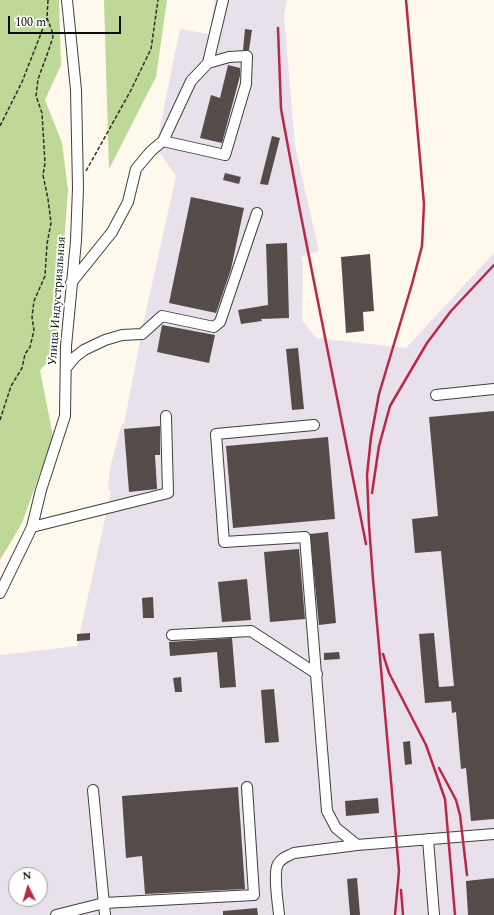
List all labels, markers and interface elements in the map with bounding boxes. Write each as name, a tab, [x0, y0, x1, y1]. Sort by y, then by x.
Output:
scale bar	[10, 8, 123, 34]
text: 100 m	[15, 13, 46, 32]
street label: Улица Индустриальная	[46, 236, 70, 366]
north arrow	[8, 867, 48, 907]
text: N	[22, 867, 32, 884]

